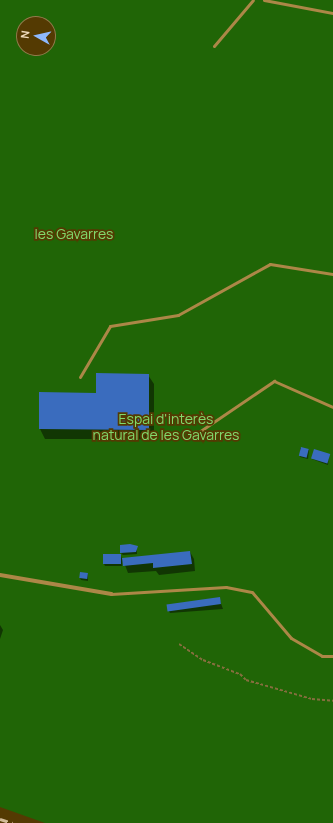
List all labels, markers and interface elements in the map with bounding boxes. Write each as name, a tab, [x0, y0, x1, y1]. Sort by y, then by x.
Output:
north arrow	[16, 16, 56, 56]
text: N	[17, 29, 33, 39]
park label: les Gavarres	[35, 226, 113, 242]
park label: Espai d'interès natural de les Gavarres	[93, 411, 239, 444]

